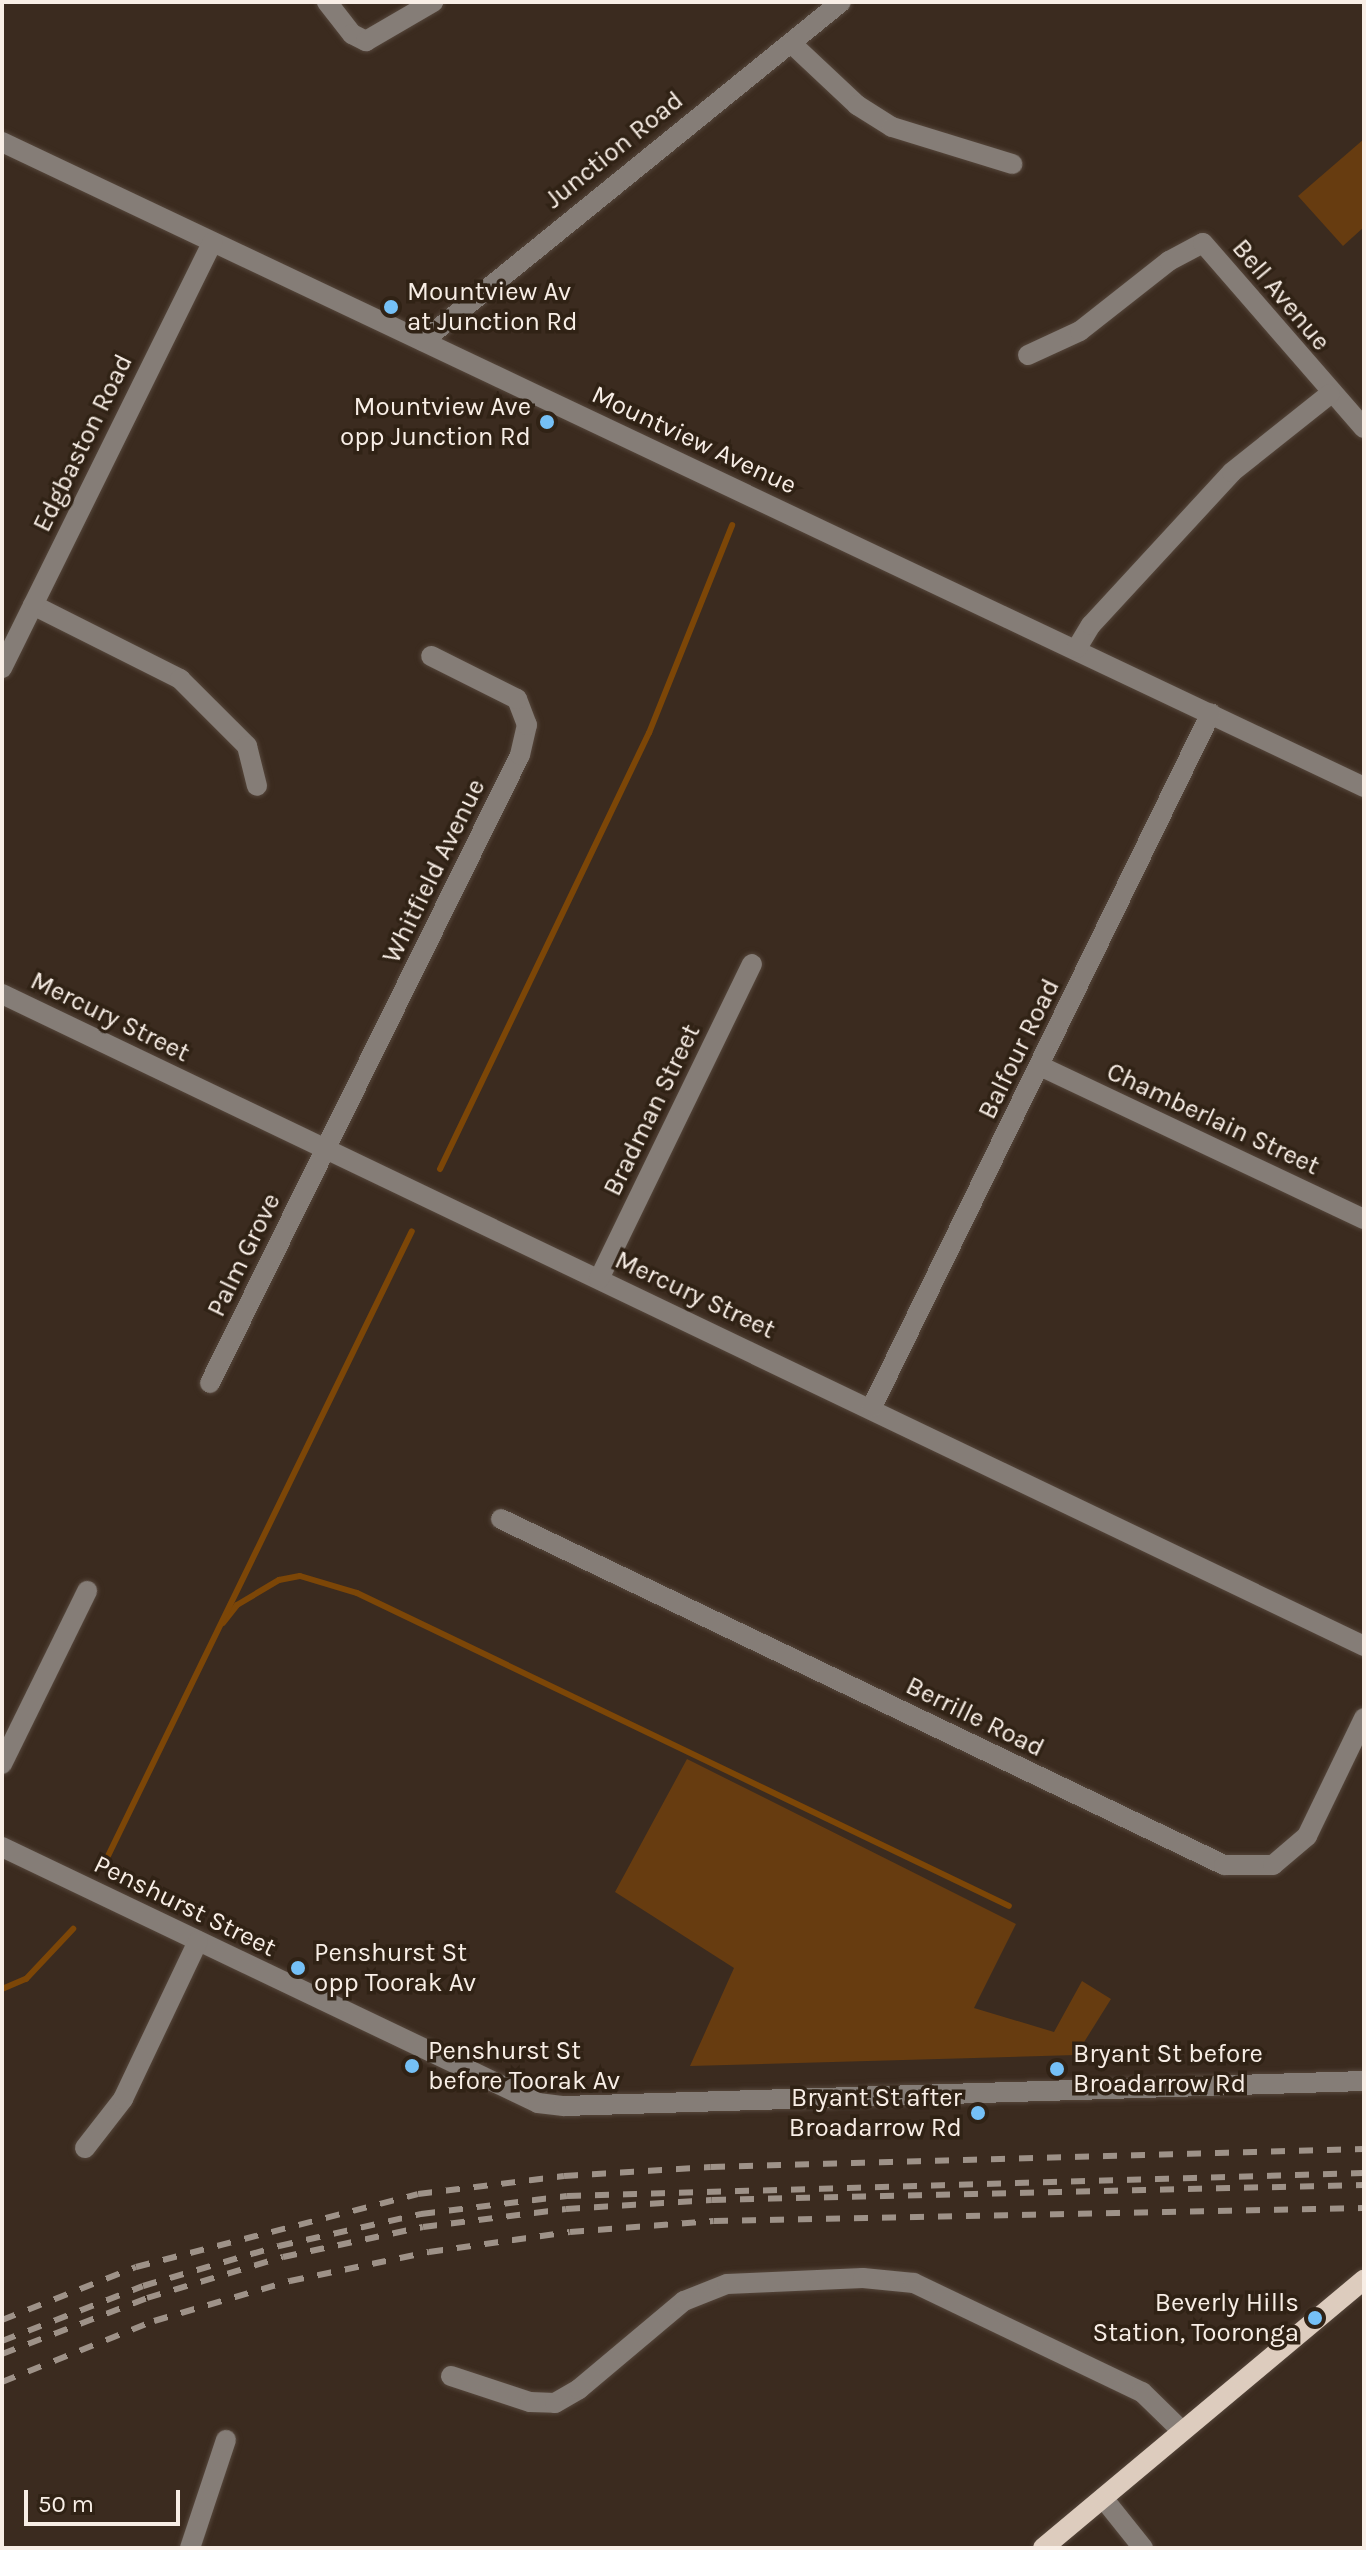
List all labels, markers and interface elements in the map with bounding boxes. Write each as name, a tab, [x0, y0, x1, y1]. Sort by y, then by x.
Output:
street label: Junction Road	[539, 85, 689, 215]
street label: Bell Avenue	[1225, 233, 1337, 357]
place label: Mountview Av at Junction Rd	[407, 276, 578, 338]
marker: Mountview Av at Junction Rd	[382, 298, 400, 316]
street label: Edgbaston Road	[27, 349, 139, 537]
street label: Mountview Avenue	[587, 379, 801, 501]
place label: Mountview Ave opp Junction Rd	[340, 391, 531, 452]
marker: Mountview Ave opp Junction Rd	[538, 413, 556, 431]
street label: Whitfield Avenue	[376, 774, 492, 968]
street label: Mercury Street	[25, 965, 195, 1069]
street label: Balfour Road	[972, 974, 1066, 1124]
street label: Bradman Street	[597, 1019, 707, 1201]
street label: Chamberlain Street	[1102, 1056, 1324, 1182]
street label: Palm Grove	[201, 1188, 287, 1322]
street label: Mercury Street	[610, 1244, 780, 1346]
street label: Berrille Road	[901, 1670, 1049, 1764]
street label: Penshurst Street	[89, 1848, 281, 1964]
place label: Penshurst St opp Toorak Av	[314, 1937, 476, 1998]
marker: Penshurst St opp Toorak Av	[289, 1959, 307, 1977]
place label: Penshurst St before Toorak Av	[428, 2035, 620, 2096]
place label: Bryant St before Broadarrow Rd	[1073, 2038, 1263, 2100]
marker: Penshurst St before Toorak Av	[403, 2057, 421, 2075]
marker: Bryant St before Broadarrow Rd	[1048, 2060, 1066, 2078]
place label: Bryant St after Broadarrow Rd	[789, 2082, 962, 2144]
marker: Bryant St after Broadarrow Rd	[969, 2104, 987, 2122]
place label: Beverly Hills Station, Tooronga	[1092, 2287, 1299, 2348]
marker: Beverly Hills Station, Tooronga	[1306, 2309, 1324, 2327]
scale bar	[28, 2474, 184, 2524]
text: 50 m	[38, 2490, 94, 2518]

